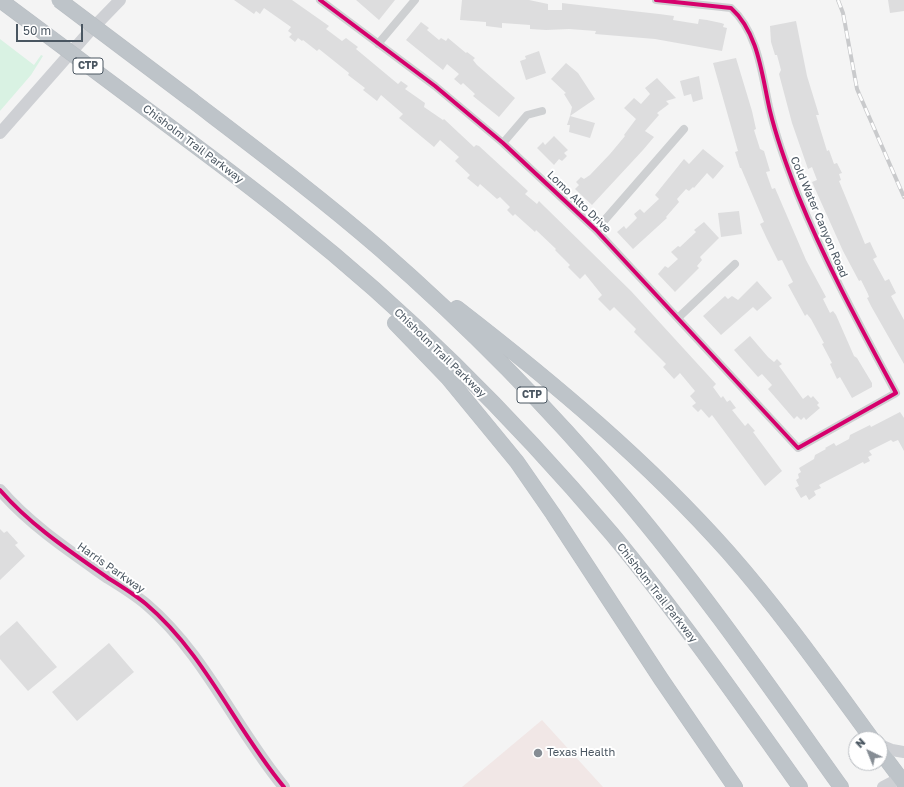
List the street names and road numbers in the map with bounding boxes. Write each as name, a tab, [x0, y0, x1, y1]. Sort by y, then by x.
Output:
road number: CTP	[73, 58, 103, 74]
street label: Chisholm Trail Parkway	[140, 102, 246, 186]
street label: Cold Water Canyon Road	[787, 154, 851, 280]
street label: Lomo Alto Drive	[544, 168, 614, 236]
street label: Chisholm Trail Parkway	[391, 306, 489, 400]
road number: CTP	[517, 387, 547, 403]
street label: Harris Parkway	[75, 540, 147, 596]
street label: Chisholm Trail Parkway	[614, 541, 700, 645]

